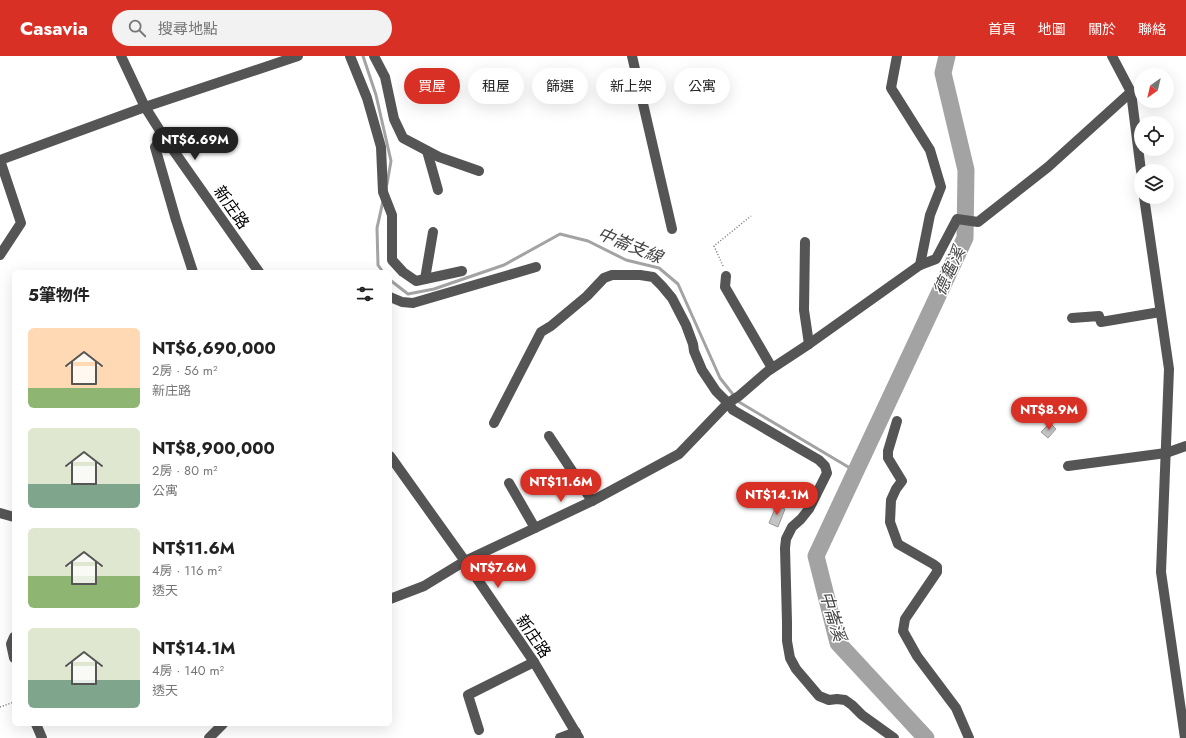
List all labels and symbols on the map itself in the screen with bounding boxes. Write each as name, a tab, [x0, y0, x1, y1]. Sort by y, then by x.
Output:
north arrow	[1134, 68, 1174, 108]
pin: NT$6.69M	[154, 127, 236, 161]
street label: 新庄路	[208, 181, 255, 234]
water label: 中崙支線	[594, 221, 668, 270]
water label: 德龜溪	[927, 241, 971, 299]
pin: NT$8.9M	[1012, 397, 1086, 431]
pin: NT$11.6M	[520, 469, 602, 503]
pin: NT$14.1M	[736, 482, 818, 516]
pin: NT$7.6M	[461, 555, 535, 589]
water label: 中崙溪	[814, 588, 853, 646]
street label: 新庄路	[511, 610, 557, 663]

